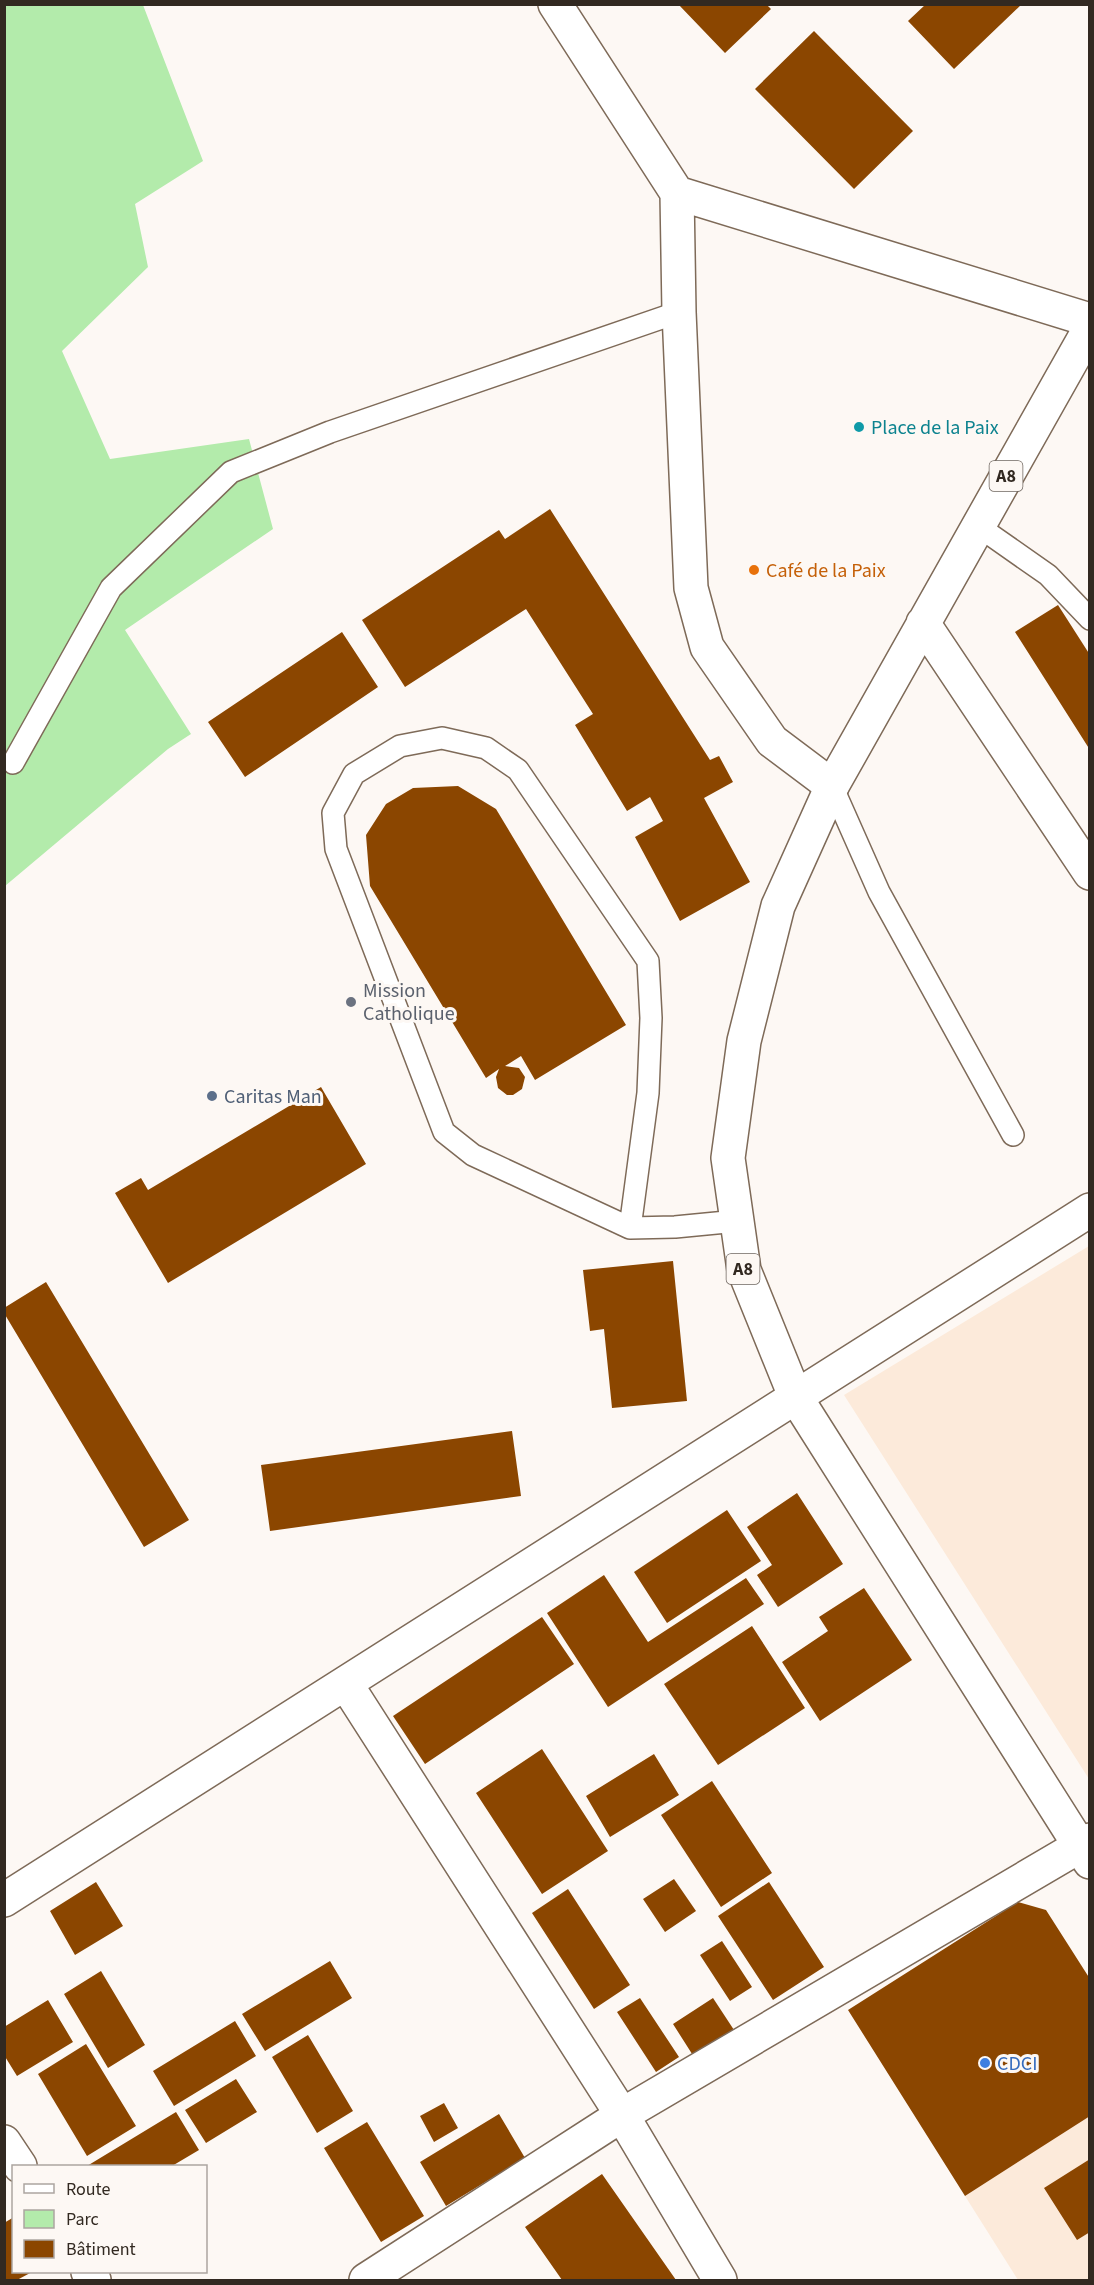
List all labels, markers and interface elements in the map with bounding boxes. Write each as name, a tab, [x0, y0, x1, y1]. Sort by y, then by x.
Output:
place label: Place de la Paix	[871, 414, 999, 442]
marker: Place de la Paix	[852, 420, 866, 434]
road number: A8	[990, 461, 1022, 491]
place label: Café de la Paix	[766, 557, 886, 585]
marker: Café de la Paix	[747, 563, 761, 577]
place label: Mission Catholique	[363, 977, 455, 1028]
marker: Mission Catholique	[344, 995, 358, 1009]
place label: Caritas Man	[224, 1083, 322, 1111]
marker: Caritas Man	[205, 1089, 219, 1103]
road number: A8	[726, 1254, 760, 1284]
place label: CDCI	[997, 2050, 1037, 2078]
marker: CDCI	[978, 2056, 992, 2070]
legend	[12, 2165, 207, 2273]
text: Route	[66, 2177, 110, 2202]
text: Parc	[66, 2207, 99, 2232]
text: Bâtiment	[66, 2237, 136, 2262]

